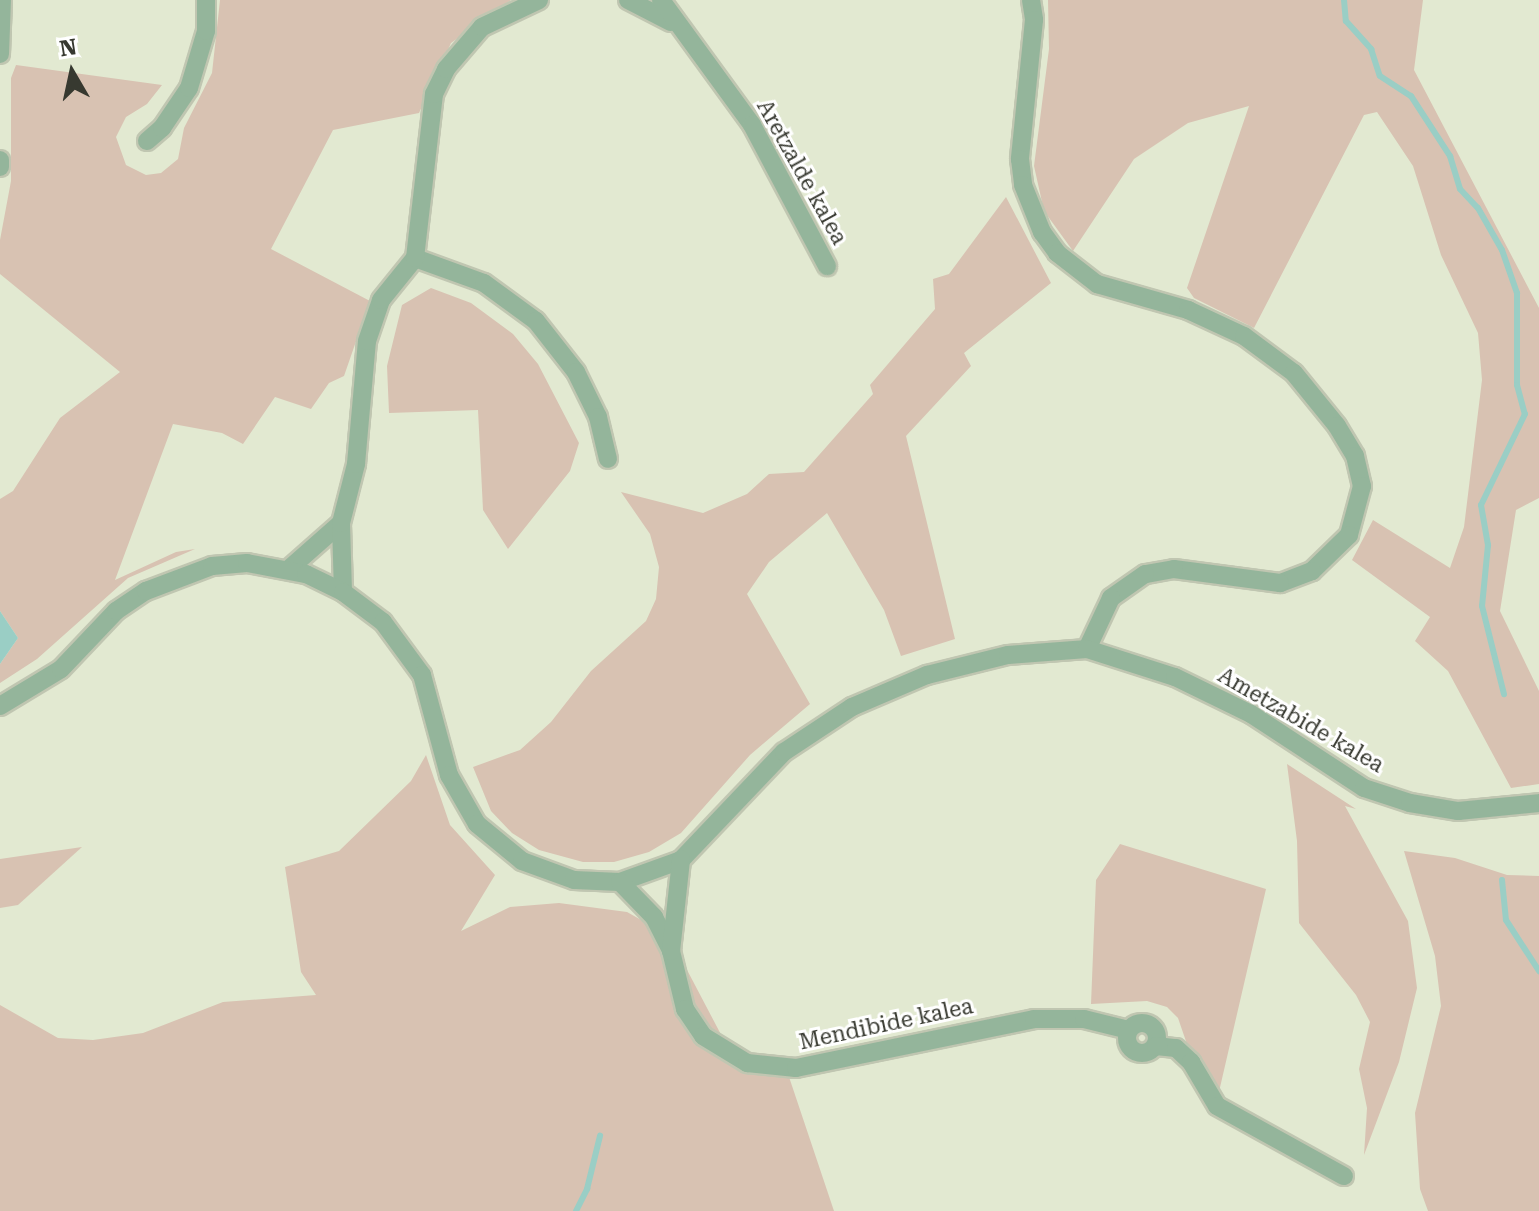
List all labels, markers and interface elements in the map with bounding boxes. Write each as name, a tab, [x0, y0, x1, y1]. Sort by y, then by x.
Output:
north arrow	[32, 32, 112, 112]
text: N	[58, 34, 78, 61]
street label: Aretzalde kalea	[751, 95, 853, 249]
street label: Ametzabide kalea	[1213, 662, 1389, 778]
street label: Mendibide kalea	[797, 993, 975, 1055]

